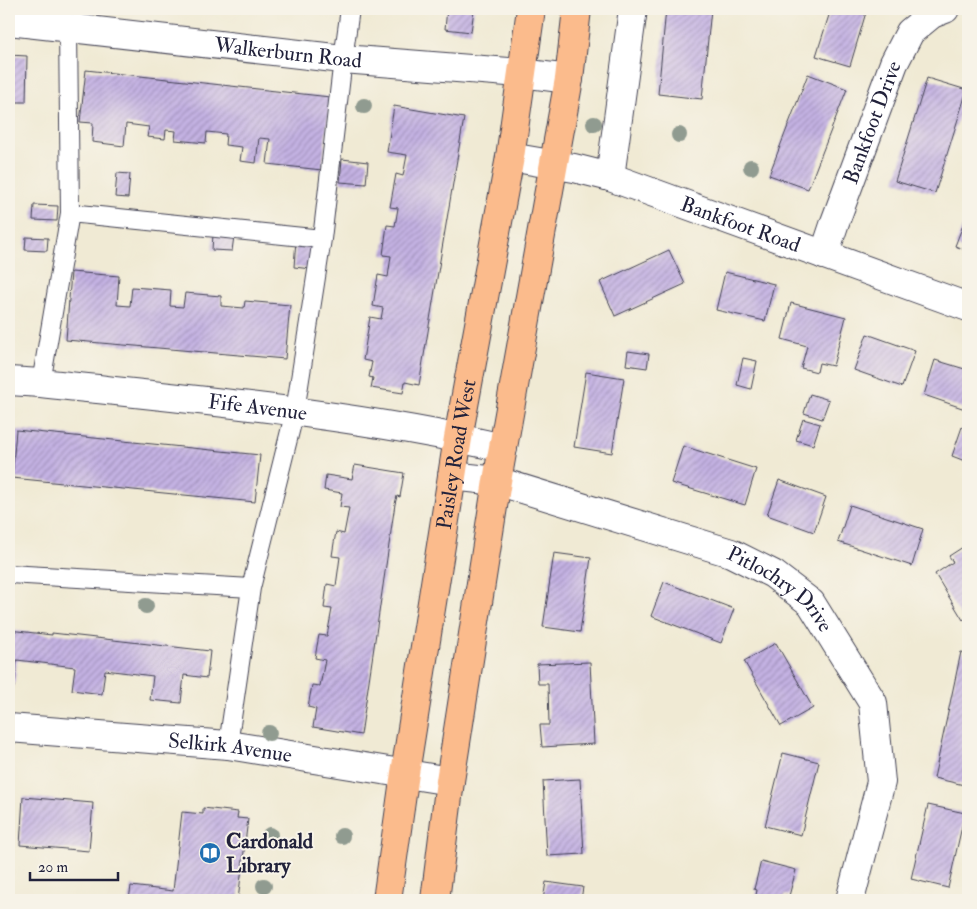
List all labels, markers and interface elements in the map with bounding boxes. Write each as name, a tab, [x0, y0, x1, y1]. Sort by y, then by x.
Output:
street label: Walkerburn Road	[212, 31, 363, 74]
street label: Bankfoot Drive	[837, 57, 908, 188]
street label: Bankfoot Road	[677, 191, 805, 259]
street label: Paisley Road West	[431, 377, 483, 531]
street label: Fife Avenue	[207, 388, 309, 427]
street label: Pitlochry Drive	[722, 540, 839, 637]
street label: Selkirk Avenue	[167, 727, 294, 769]
place label: Cardonald Library	[226, 828, 314, 879]
library icon: Cardonald Library	[198, 841, 222, 865]
scale bar	[30, 849, 118, 881]
text: 20 m	[38, 858, 68, 877]

